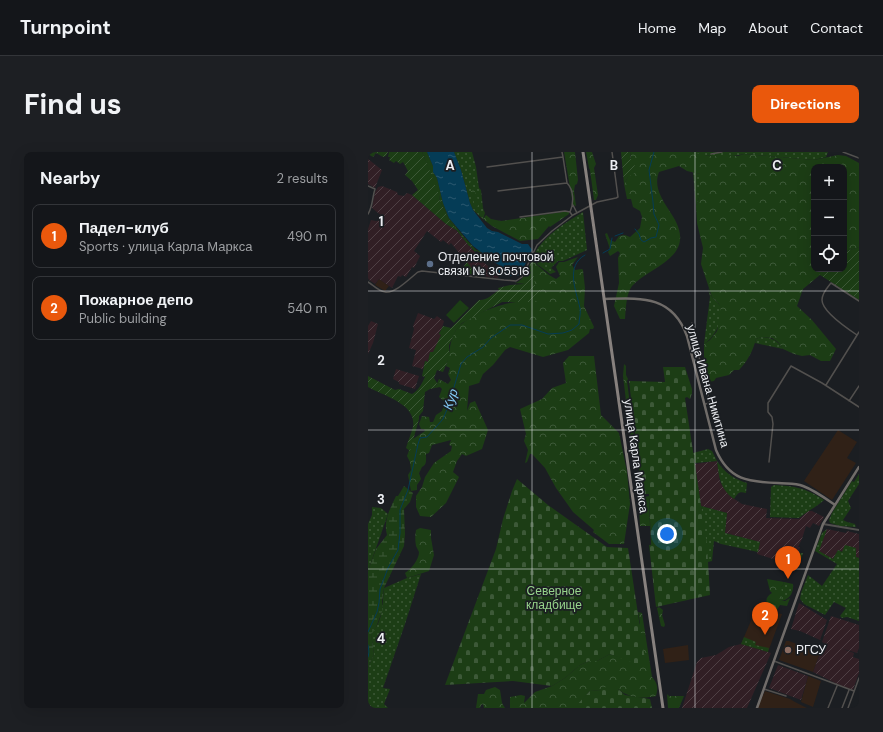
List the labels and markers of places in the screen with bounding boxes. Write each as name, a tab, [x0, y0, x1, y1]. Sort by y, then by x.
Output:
place label: Отделение почтовой связи № 305516	[438, 249, 553, 279]
marker: Отделение почтовой связи № 305516	[425, 259, 435, 269]
pin: 1	[775, 546, 801, 579]
pin: 2	[752, 602, 778, 635]
place label: РГСУ	[796, 642, 826, 658]
marker: РГСУ	[783, 645, 793, 655]

